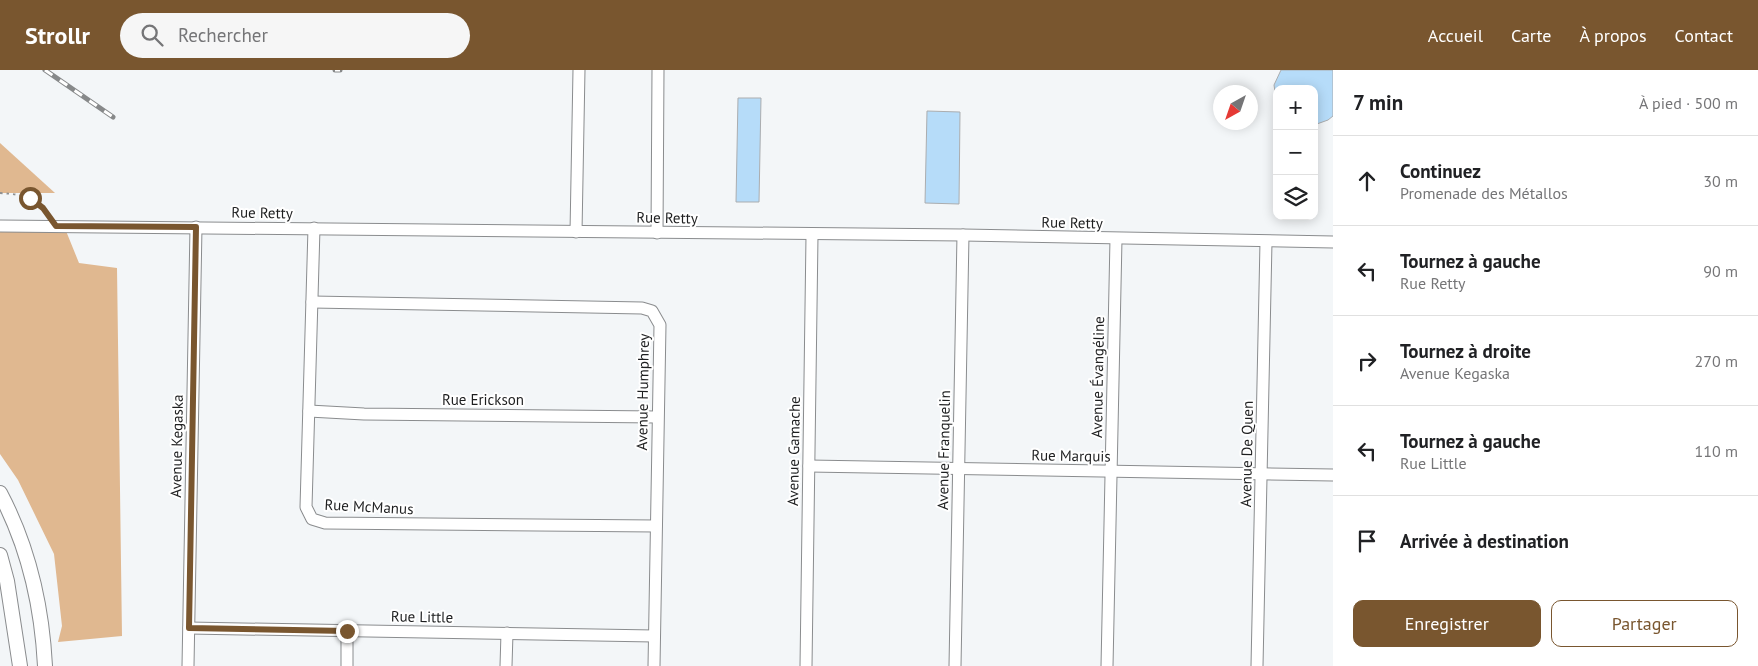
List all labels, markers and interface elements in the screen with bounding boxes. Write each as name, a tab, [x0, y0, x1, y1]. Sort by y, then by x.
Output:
search box	[120, 13, 470, 58]
text: Strollr	[25, 20, 90, 51]
icon: search	[138, 21, 166, 49]
text: Rechercher	[178, 23, 268, 47]
text: Accueil	[1428, 24, 1483, 47]
text: Carte	[1511, 24, 1552, 47]
text: À propos	[1580, 24, 1647, 47]
text: Contact	[1675, 24, 1733, 47]
north arrow	[1213, 85, 1258, 130]
map controls	[1273, 85, 1318, 220]
button: +	[1273, 85, 1318, 130]
text: 7 min	[1353, 89, 1403, 116]
text: À pied · 500 m	[1639, 93, 1738, 113]
button: −	[1273, 130, 1318, 175]
text: Continuez	[1400, 159, 1481, 183]
icon: ahead	[1353, 167, 1381, 195]
text: 30 m	[1703, 171, 1738, 191]
button: layers	[1273, 175, 1318, 220]
text: Promenade des Métallos	[1400, 183, 1568, 203]
route start	[19, 187, 42, 210]
street label: Rue Retty	[231, 202, 293, 223]
street label: Rue Retty	[636, 207, 698, 228]
street label: Rue Retty	[1041, 212, 1103, 233]
text: Tournez à gauche	[1400, 249, 1541, 273]
icon: left	[1353, 257, 1381, 285]
text: 90 m	[1703, 261, 1738, 281]
text: Rue Retty	[1400, 273, 1466, 293]
street label: Avenue Évangéline	[1087, 316, 1108, 438]
street label: Avenue Humphrey	[632, 333, 653, 451]
text: Tournez à droite	[1400, 339, 1531, 363]
icon: right	[1353, 347, 1381, 375]
text: 270 m	[1695, 351, 1738, 371]
text: Avenue Kegaska	[1400, 363, 1510, 383]
street label: Rue Erickson	[442, 390, 524, 409]
street label: Avenue Franquelin	[933, 390, 954, 510]
street label: Avenue Kegaska	[166, 394, 187, 498]
street label: Avenue Gamache	[783, 396, 804, 506]
street label: Avenue De Quen	[1236, 401, 1257, 507]
text: Tournez à gauche	[1400, 429, 1541, 453]
icon: left	[1353, 437, 1381, 465]
text: 110 m	[1695, 441, 1738, 461]
street label: Rue Marquis	[1031, 445, 1111, 466]
text: Rue Little	[1400, 453, 1467, 473]
street label: Rue McManus	[324, 495, 414, 518]
icon: arrive	[1353, 527, 1381, 555]
text: Arrivée à destination	[1400, 529, 1569, 553]
button: Enregistrer	[1353, 600, 1541, 647]
button: Partager	[1551, 600, 1738, 647]
street label: Rue Little	[391, 606, 453, 627]
route end	[336, 620, 359, 643]

